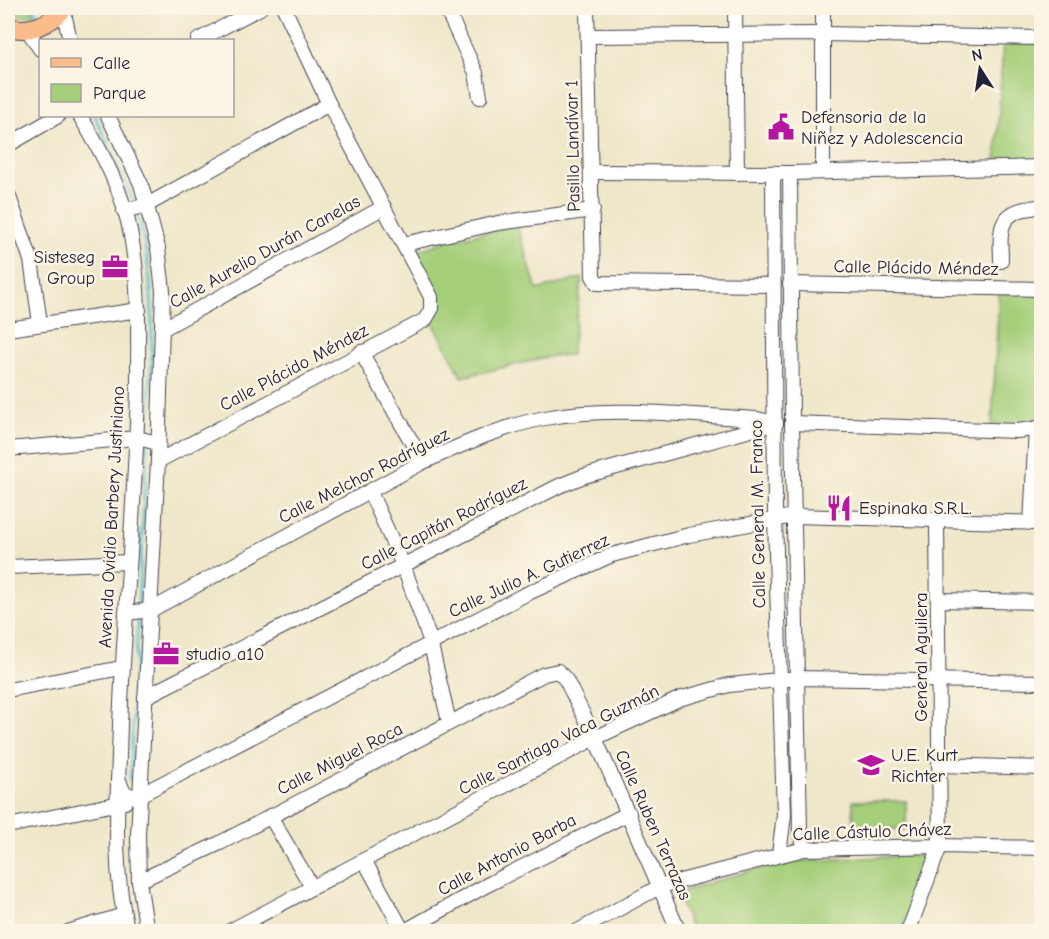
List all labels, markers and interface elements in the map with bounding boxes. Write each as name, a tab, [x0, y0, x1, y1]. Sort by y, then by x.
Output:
legend	[39, 39, 234, 117]
north arrow	[950, 39, 1010, 99]
text: N	[970, 45, 984, 65]
text: Calle	[93, 53, 130, 74]
street label: Pasillo Landívar 1	[561, 80, 585, 212]
text: Parque	[93, 83, 146, 104]
place label: Defensoria de la Niñez y Adolescencia	[801, 107, 963, 149]
public building icon: Defensoria de la Niñez y Adolescencia	[766, 112, 796, 142]
street label: Calle Aurelio Durán Canelas	[166, 191, 364, 313]
place label: Sisteseg Group	[34, 247, 95, 289]
office icon: Sisteseg Group	[100, 252, 130, 282]
street label: Calle Plácido Méndez	[833, 256, 999, 280]
street label: Calle Plácido Méndez	[216, 320, 372, 416]
street label: Avenida Ovidio Barbery Justiniano	[95, 385, 129, 649]
street label: Calle General M. Franco	[746, 419, 770, 609]
street label: Calle Melchor Rodríguez	[275, 424, 453, 528]
street label: Calle Capitán Rodríguez	[357, 473, 531, 575]
restaurant icon: Espinaka S.R.L.	[824, 493, 854, 523]
place label: Espinaka S.R.L.	[859, 498, 972, 519]
street label: Calle Julio A. Gutierrez	[445, 530, 613, 622]
street label: General Aguilera	[911, 592, 932, 722]
office icon: studio a10	[151, 639, 181, 669]
place label: studio a10	[186, 644, 264, 665]
street label: Calle Santiago Vaca Guzmán	[455, 680, 663, 800]
street label: Calle Miguel Roca	[274, 718, 406, 800]
place label: U.E. Kurt Richter	[891, 745, 958, 787]
street label: Calle Ruben Terrazas	[610, 747, 696, 903]
school or university icon: U.E. Kurt Richter	[856, 750, 886, 780]
street label: Calle Antonio Barba	[434, 810, 580, 900]
street label: Calle Cástulo Chávez	[792, 819, 952, 845]

